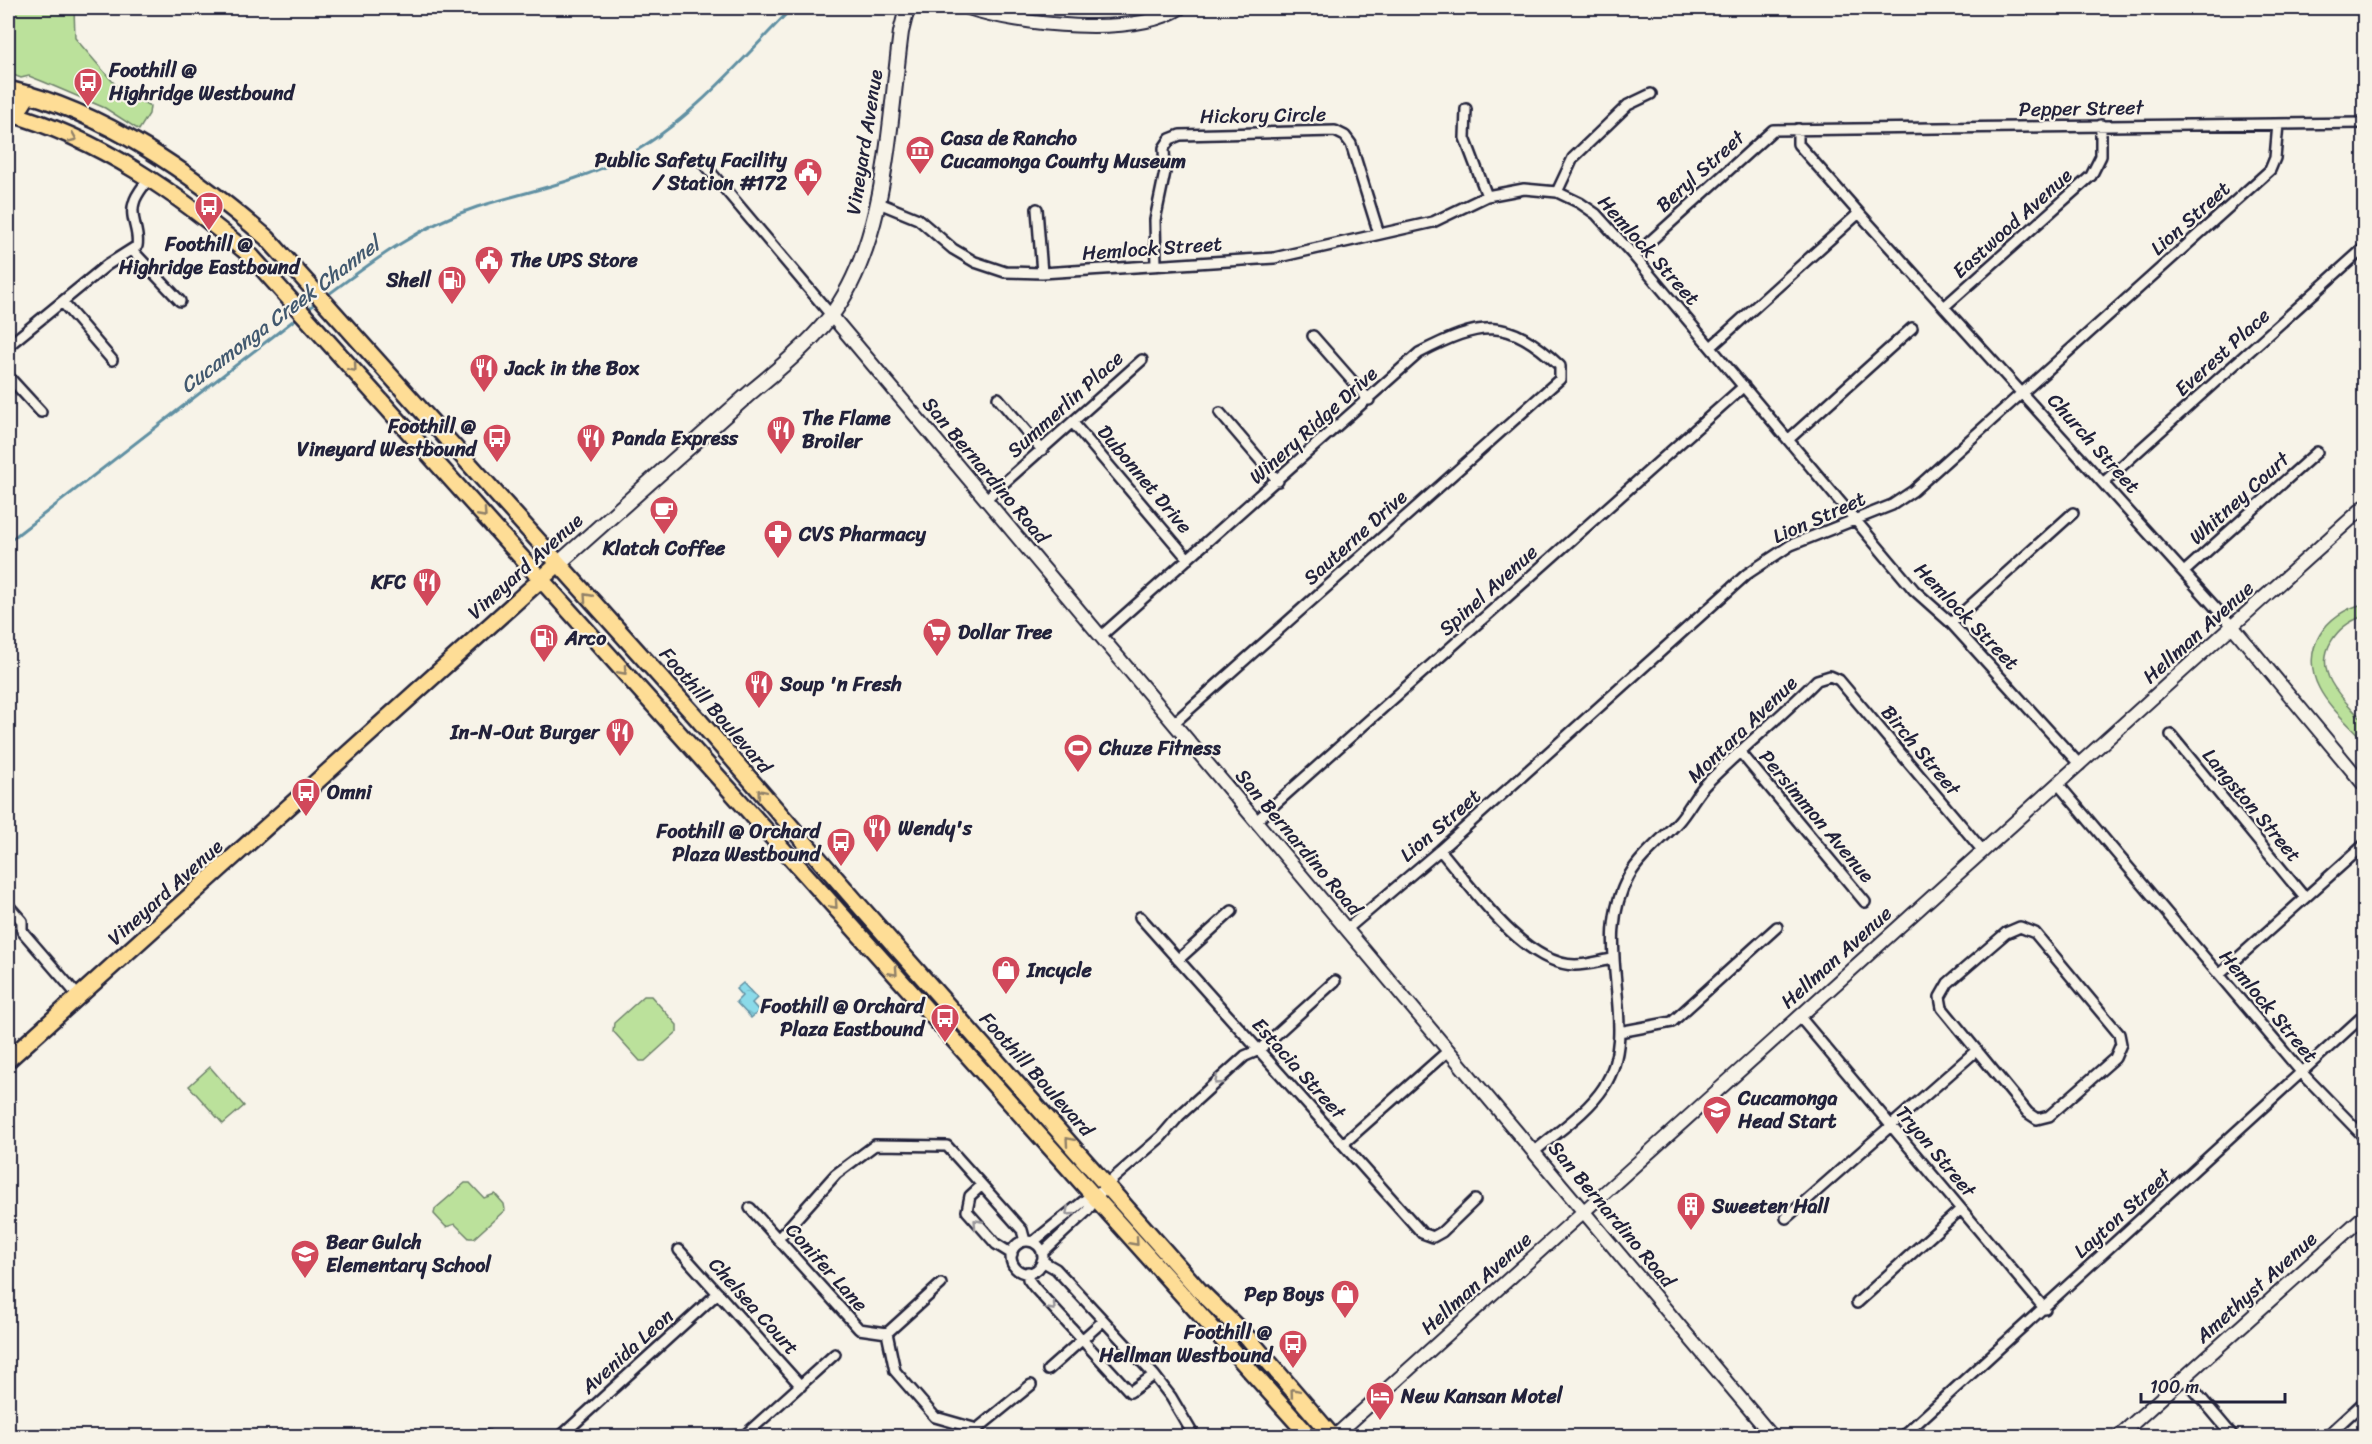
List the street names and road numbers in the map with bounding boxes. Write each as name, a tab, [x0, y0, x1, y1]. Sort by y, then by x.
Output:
street label: Vineyard Avenue	[836, 67, 893, 217]
street label: Pepper Street	[2018, 90, 2145, 127]
street label: Hickory Circle	[1200, 97, 1326, 134]
street label: Beryl Street	[1648, 121, 1754, 221]
street label: Eastwood Avenue	[1944, 159, 2081, 287]
street label: Lion Street	[2142, 172, 2239, 265]
street label: Hemlock Street	[1589, 187, 1709, 314]
street label: Hemlock Street	[1081, 226, 1223, 271]
street label: Everest Place	[2166, 299, 2278, 405]
street label: Summerlin Place	[999, 342, 1132, 467]
street label: Winery Ridge Drive	[1241, 357, 1386, 493]
street label: Church Street	[2038, 385, 2149, 502]
street label: San Bernardino Road	[913, 389, 1059, 553]
street label: Dubonnet Drive	[1088, 417, 1201, 542]
street label: Whitney Court	[2181, 443, 2299, 554]
street label: Sauterne Drive	[1295, 480, 1416, 594]
street label: Lion Street	[1767, 481, 1872, 554]
street label: Vineyard Avenue	[459, 504, 592, 628]
street label: Spinel Avenue	[1430, 536, 1546, 645]
street label: Hemlock Street	[1905, 554, 2028, 679]
street label: Hellman Avenue	[2134, 572, 2262, 693]
street label: Foothill Boulevard	[650, 639, 782, 783]
street label: Montara Avenue	[1679, 667, 1806, 792]
street label: Birch Street	[1872, 697, 1970, 804]
street label: Langston Street	[2193, 740, 2310, 871]
street label: Persimmon Avenue	[1750, 742, 1884, 891]
street label: San Bernardino Road	[1226, 761, 1372, 925]
street label: Lion Street	[1391, 780, 1489, 871]
street label: Vineyard Avenue	[99, 830, 232, 954]
street label: Hellman Avenue	[1772, 897, 1900, 1018]
street label: Hemlock Street	[2210, 941, 2327, 1071]
street label: Foothill Boulevard	[970, 1003, 1104, 1146]
street label: Estacia Street	[1243, 1009, 1355, 1128]
street label: Tryon Street	[1886, 1097, 1985, 1206]
street label: San Bernardino Road	[1539, 1133, 1685, 1297]
street label: Layton Street	[2065, 1159, 2180, 1267]
street label: Conifer Lane	[776, 1214, 877, 1320]
street label: Amethyst Avenue	[2186, 1222, 2326, 1353]
street label: Hellman Avenue	[1412, 1223, 1540, 1344]
street label: Chelsea Court	[699, 1249, 808, 1364]
street label: Avenida Leon	[572, 1300, 682, 1404]

